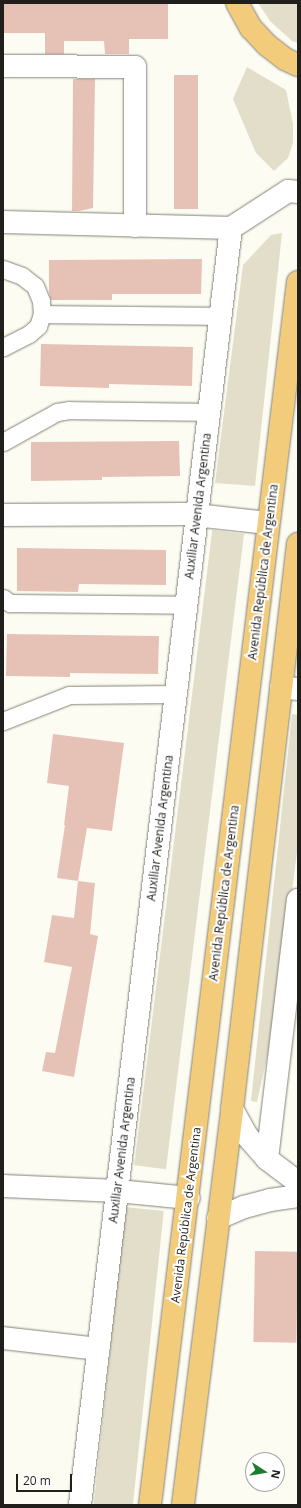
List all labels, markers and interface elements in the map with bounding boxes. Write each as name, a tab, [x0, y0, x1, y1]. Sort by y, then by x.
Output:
street label: Auxiliar Avenida Argentina	[182, 432, 214, 580]
street label: Avenida República de Argentina	[245, 483, 281, 661]
street label: Auxiliar Avenida Argentina	[144, 754, 176, 902]
street label: Avenida República de Argentina	[206, 804, 242, 982]
street label: Auxiliar Avenida Argentina	[106, 1076, 138, 1224]
street label: Avenida República de Argentina	[168, 1126, 204, 1304]
north arrow	[245, 1452, 285, 1492]
scale bar	[18, 1466, 74, 1492]
text: N	[268, 1468, 285, 1480]
text: 20 m	[23, 1472, 51, 1489]

